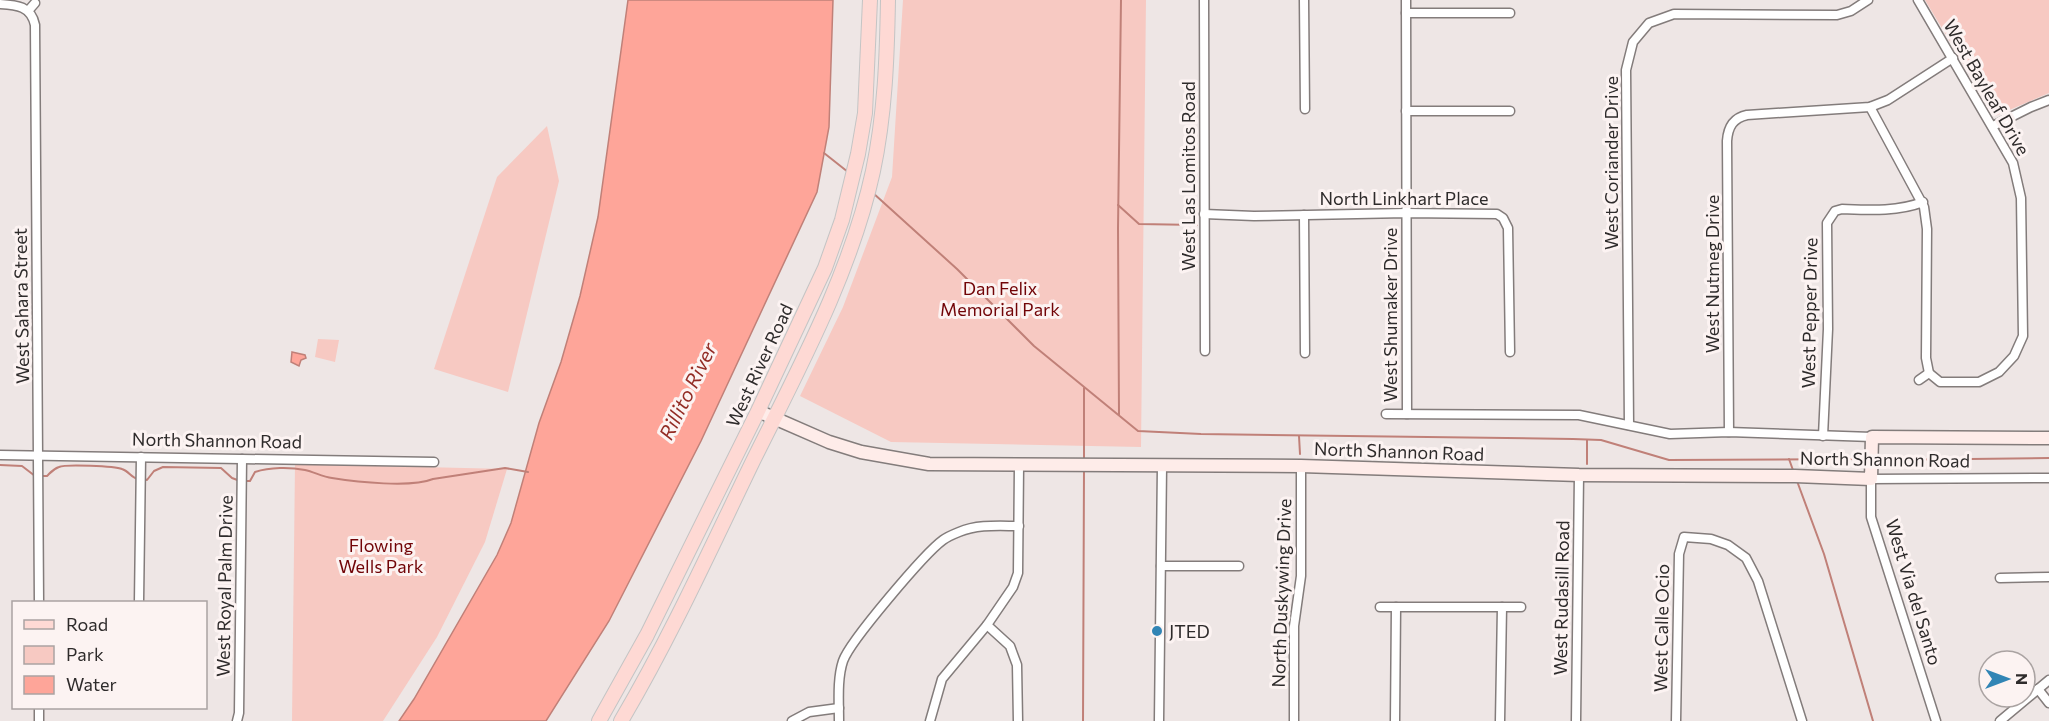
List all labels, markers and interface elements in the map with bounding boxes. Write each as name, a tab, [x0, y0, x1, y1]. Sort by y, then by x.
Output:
street label: West Bayleaf Drive	[1939, 15, 2035, 159]
street label: West Coriander Drive	[1600, 76, 1622, 250]
street label: West Las Lomitos Road	[1177, 81, 1199, 271]
street label: North Linkhart Place	[1319, 187, 1489, 209]
street label: West Nutmeg Drive	[1701, 195, 1723, 353]
street label: West Sahara Street	[9, 228, 33, 384]
street label: West Shumaker Drive	[1379, 228, 1401, 402]
street label: West Pepper Drive	[1797, 237, 1821, 389]
park label: Dan Felix Memorial Park	[940, 277, 1060, 320]
street label: West River Road	[721, 300, 797, 430]
water label: Rillito River	[653, 338, 721, 443]
street label: North Shannon Road	[132, 428, 302, 452]
street label: North Shannon Road	[1314, 437, 1484, 465]
street label: North Shannon Road	[1800, 447, 1970, 471]
street label: West Royal Palm Drive	[211, 495, 237, 677]
street label: North Duskywing Drive	[1267, 498, 1295, 688]
street label: West Via del Santo	[1881, 516, 1947, 668]
street label: West Rudasill Road	[1549, 520, 1573, 676]
park label: Flowing Wells Park	[338, 534, 424, 577]
street label: West Calle Ocio	[1649, 564, 1673, 692]
legend	[12, 601, 207, 709]
text: Road	[66, 613, 108, 635]
place label: JTED	[1169, 620, 1210, 642]
marker: JTED	[1150, 624, 1164, 638]
text: Park	[66, 643, 104, 665]
north arrow	[1977, 649, 2037, 709]
text: Water	[66, 673, 117, 695]
text: N	[2013, 673, 2032, 685]

